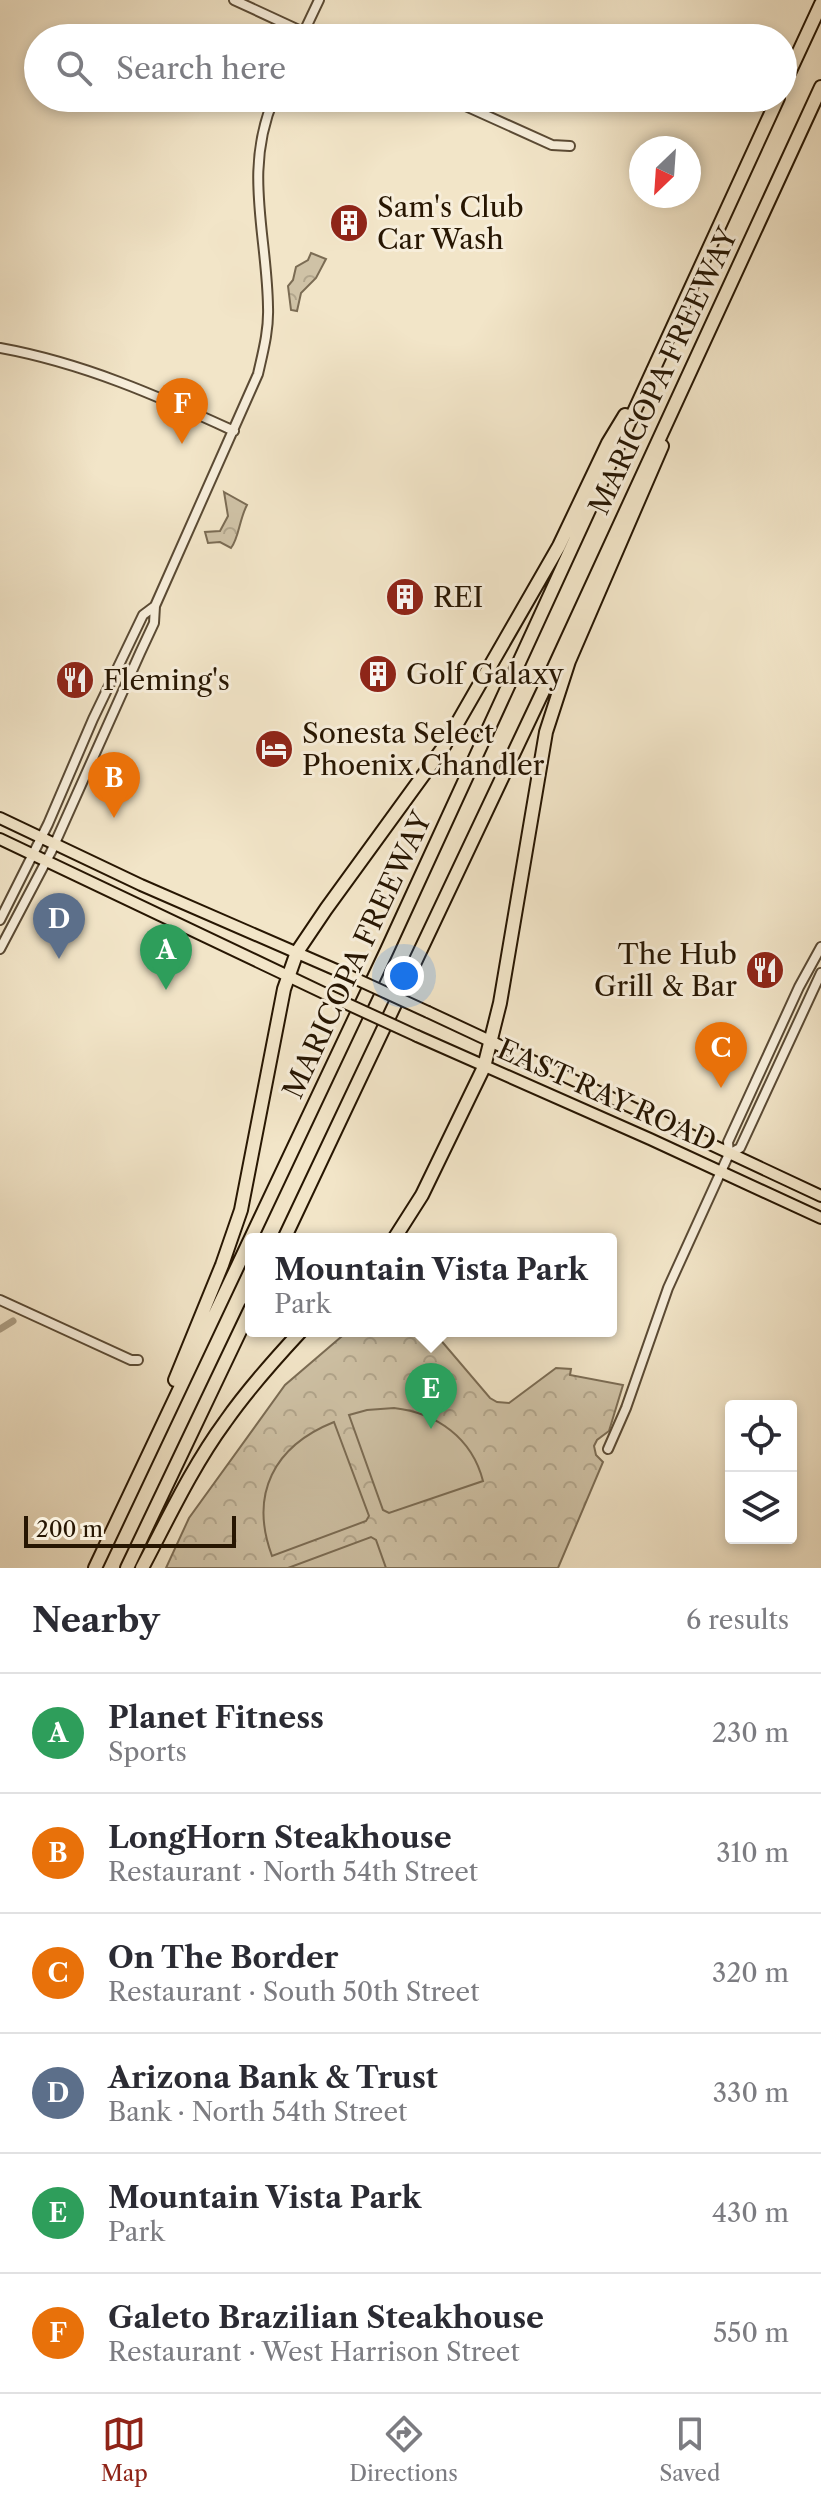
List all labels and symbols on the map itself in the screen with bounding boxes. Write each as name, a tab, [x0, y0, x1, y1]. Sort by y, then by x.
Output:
north arrow	[629, 136, 701, 208]
place label: Sam's Club Car Wash	[377, 190, 524, 256]
building icon: Sam's Club Car Wash	[328, 202, 370, 244]
street label: MARICOPA FREEWAY	[582, 221, 745, 520]
pin: F	[156, 378, 208, 444]
building icon: REI	[384, 576, 426, 618]
place label: REI	[433, 580, 483, 614]
building icon: Golf Galaxy	[357, 653, 399, 695]
place label: Golf Galaxy	[406, 657, 564, 691]
restaurant icon: Fleming's	[54, 659, 96, 701]
place label: Fleming's	[103, 663, 230, 697]
place label: Sonesta Select Phoenix Chandler	[302, 716, 545, 782]
hotel icon: Sonesta Select Phoenix Chandler	[253, 728, 295, 770]
pin: B	[88, 752, 140, 818]
street label: MARICOPA FREEWAY	[276, 805, 439, 1104]
pin: D	[33, 893, 85, 959]
pin: A	[140, 924, 192, 990]
place label: The Hub Grill & Bar	[594, 937, 737, 1003]
restaurant icon: The Hub Grill & Bar	[744, 949, 786, 991]
your location	[384, 956, 424, 996]
pin: C	[695, 1022, 747, 1088]
street label: EAST RAY ROAD	[492, 1032, 722, 1158]
pin: E	[405, 1363, 457, 1429]
scale bar	[24, 1512, 236, 1548]

